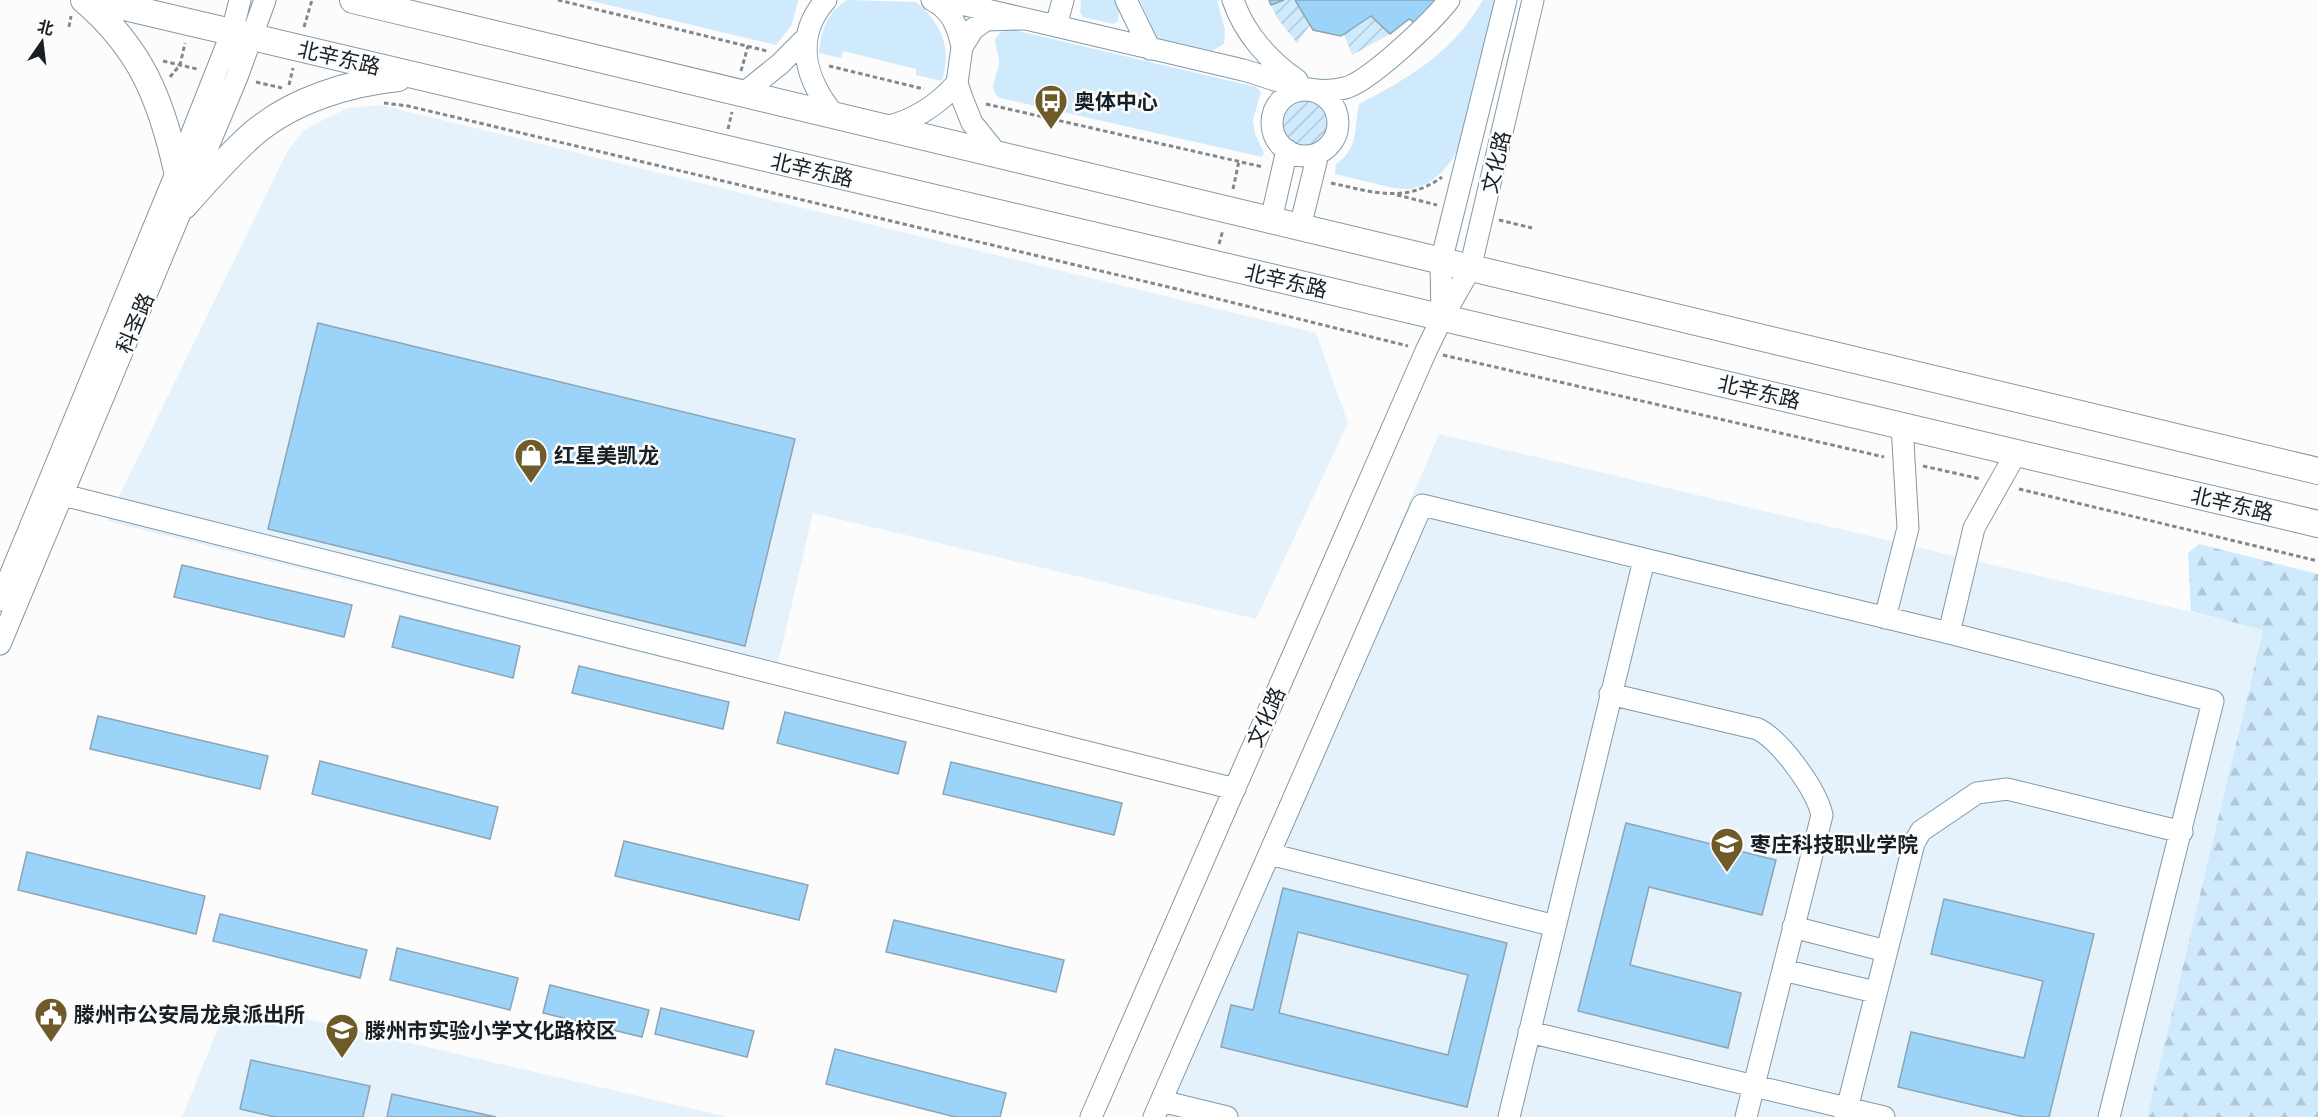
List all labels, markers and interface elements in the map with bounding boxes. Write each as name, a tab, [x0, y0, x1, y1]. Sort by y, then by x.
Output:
north arrow	[12, 12, 72, 72]
text: 北	[35, 17, 56, 39]
street label: 北辛东路	[295, 36, 383, 80]
bus stop icon: 奥体中心	[1033, 83, 1069, 130]
place label: 奥体中心	[1074, 89, 1158, 114]
street label: 文化路	[1477, 128, 1515, 196]
street label: 北辛东路	[768, 148, 856, 192]
street label: 北辛东路	[1242, 259, 1330, 303]
street label: 科圣路	[111, 289, 159, 357]
street label: 北辛东路	[1715, 370, 1803, 414]
shop icon: 红星美凯龙	[513, 437, 549, 484]
place label: 红星美凯龙	[554, 443, 659, 468]
street label: 北辛东路	[2188, 482, 2276, 526]
street label: 文化路	[1242, 683, 1290, 751]
school or university icon: 枣庄科技职业学院	[1709, 826, 1745, 873]
place label: 枣庄科技职业学院	[1750, 832, 1918, 857]
public building icon: 滕州市公安局龙泉派出所	[33, 996, 69, 1043]
place label: 滕州市公安局龙泉派出所	[74, 1002, 305, 1027]
school or university icon: 滕州市实验小学文化路校区	[324, 1012, 360, 1059]
place label: 滕州市实验小学文化路校区	[365, 1018, 617, 1043]

